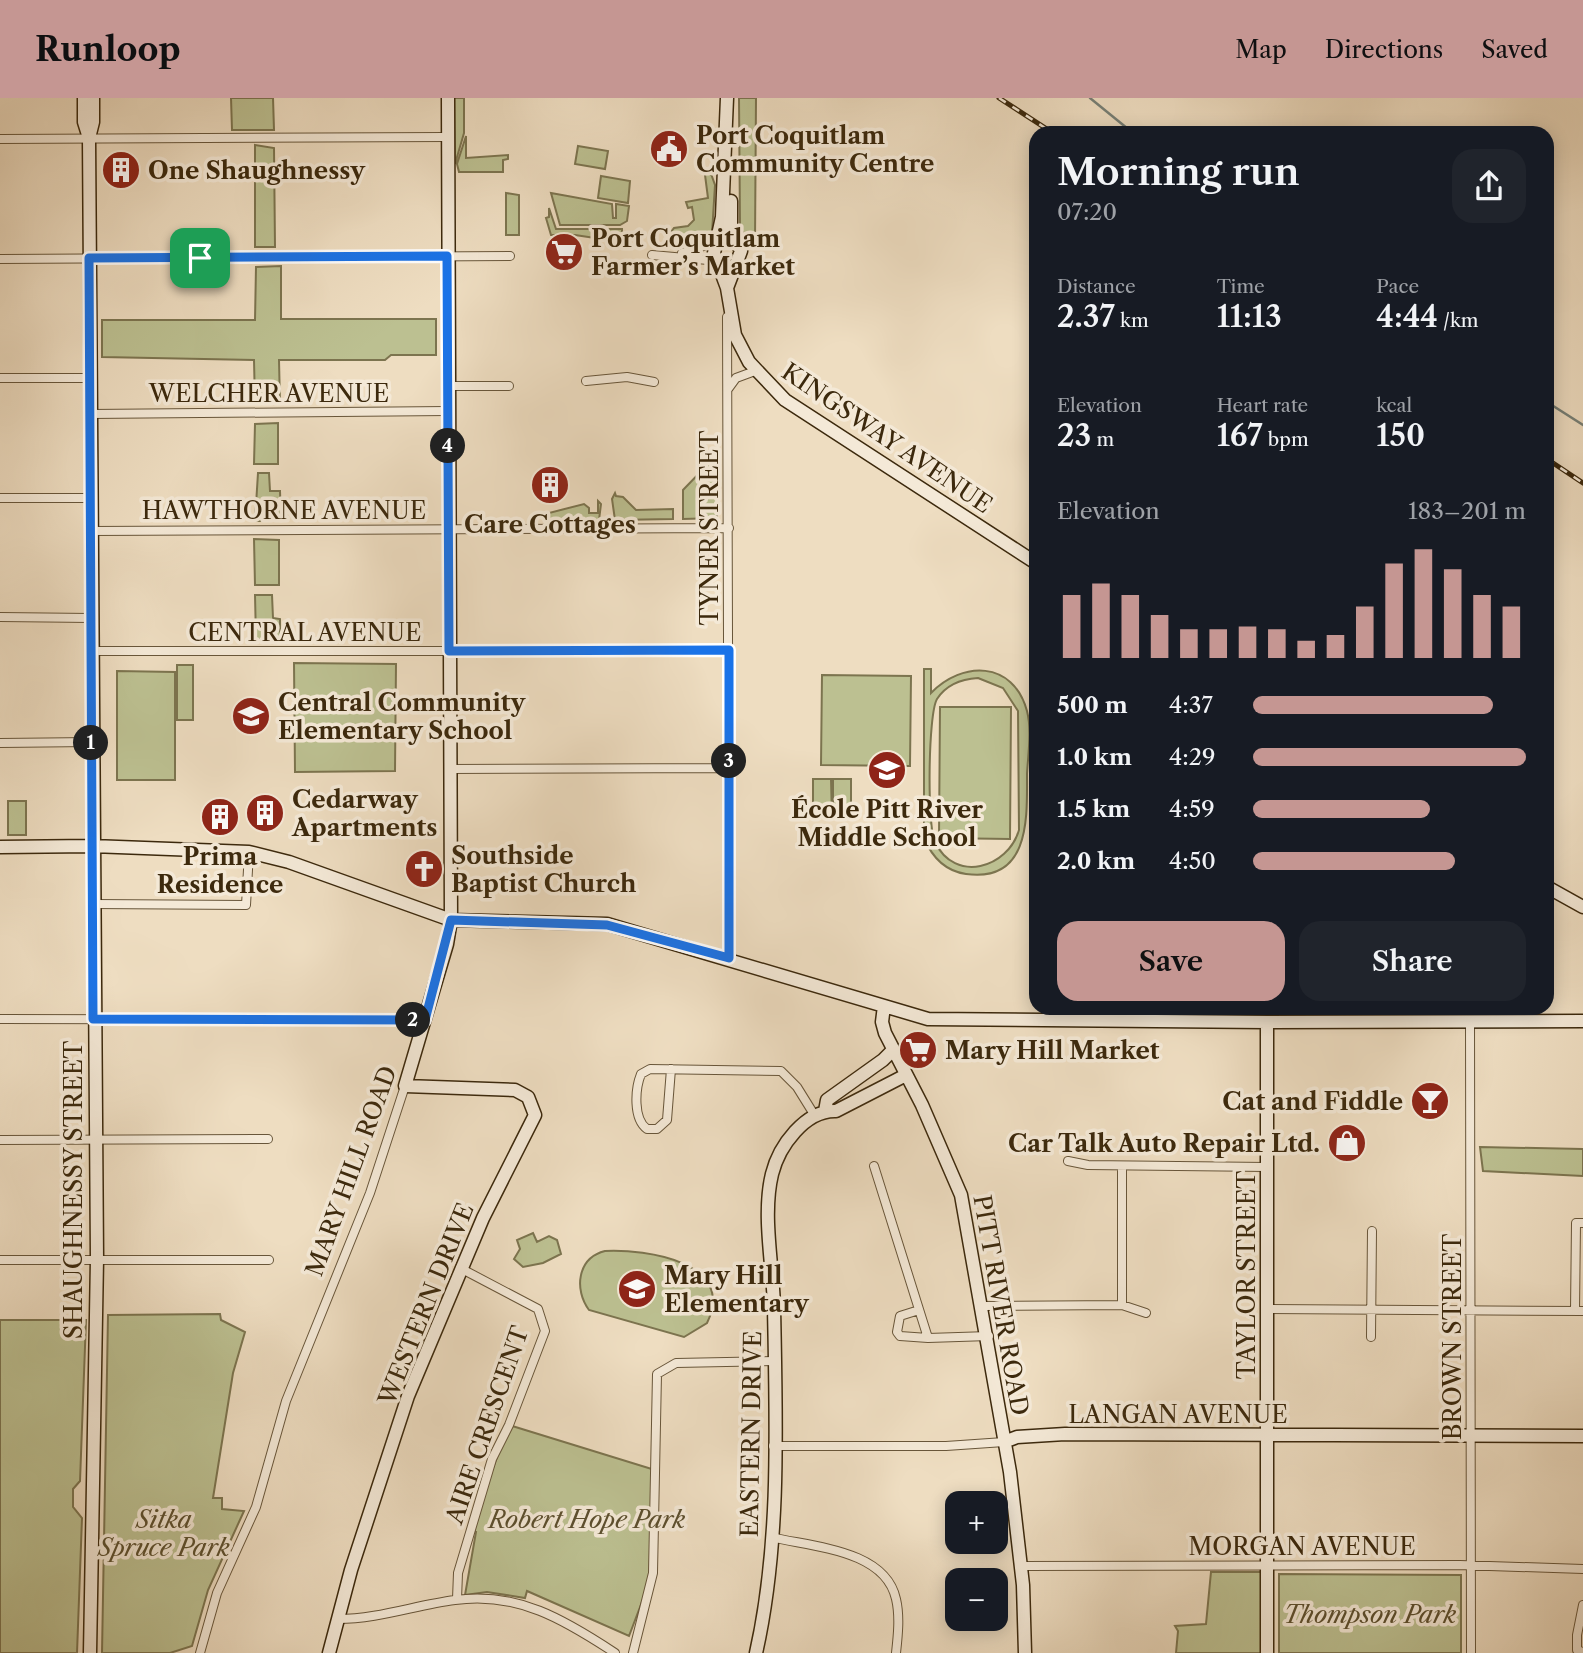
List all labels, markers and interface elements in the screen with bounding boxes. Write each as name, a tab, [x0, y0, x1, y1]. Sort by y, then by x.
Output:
text: Runloop	[35, 29, 181, 70]
text: Map	[1235, 35, 1287, 64]
text: Directions	[1325, 35, 1443, 64]
text: Saved	[1481, 35, 1548, 64]
place label: Port Coquitlam Community Centre	[696, 121, 934, 178]
public building icon: Port Coquitlam Community Centre	[648, 128, 690, 170]
text: Morning run	[1057, 148, 1300, 195]
building icon: One Shaughnessy	[100, 149, 142, 191]
button: share	[1452, 149, 1526, 223]
place label: One Shaughnessy	[148, 156, 366, 185]
text: 07:20	[1057, 198, 1117, 226]
place label: Port Coquitlam Farmer’s Market	[591, 224, 795, 281]
pin	[170, 228, 230, 288]
supermarket icon: Port Coquitlam Farmer’s Market	[543, 231, 585, 273]
icon: arrive	[181, 239, 219, 277]
text: Distance	[1057, 275, 1136, 298]
text: Time	[1217, 275, 1265, 298]
text: Pace	[1376, 275, 1419, 298]
text: 2.37	[1057, 298, 1115, 335]
text: 11:13	[1217, 298, 1282, 335]
text: 4:44	[1376, 298, 1438, 335]
text: km	[1115, 309, 1149, 332]
text: /km	[1438, 309, 1479, 332]
street label: KINGSWAY AVENUE	[776, 357, 998, 519]
street label: WELCHER AVENUE	[148, 379, 389, 408]
text: Elevation	[1057, 394, 1142, 417]
text: Heart rate	[1217, 394, 1308, 417]
text: kcal	[1376, 394, 1412, 417]
text: 23	[1057, 417, 1091, 454]
text: 167	[1217, 417, 1263, 454]
text: 150	[1376, 417, 1425, 454]
pin: 4	[430, 428, 466, 464]
text: m	[1091, 428, 1114, 451]
text: bpm	[1263, 428, 1309, 451]
street label: TYNER STREET	[695, 430, 724, 626]
text: 4	[442, 434, 453, 457]
building icon: Care Cottages	[529, 464, 571, 506]
street label: HAWTHORNE AVENUE	[142, 496, 426, 525]
text: Elevation	[1057, 497, 1160, 525]
text: 183–201 m	[1408, 497, 1526, 525]
place label: Care Cottages	[464, 510, 636, 539]
street label: CENTRAL AVENUE	[188, 618, 422, 647]
place label: Central Community Elementary School	[278, 688, 526, 745]
text: 500 m	[1057, 691, 1128, 719]
text: 4:37	[1169, 691, 1213, 719]
school or university icon: Central Community Elementary School	[230, 695, 272, 737]
pin: 1	[74, 726, 108, 760]
text: 1	[86, 731, 95, 754]
text: 1.0 km	[1057, 743, 1132, 771]
text: 4:29	[1169, 743, 1215, 771]
pin: 3	[712, 744, 746, 778]
text: 3	[723, 749, 734, 772]
school or university icon: École Pitt River Middle School	[866, 749, 908, 791]
place label: Cedarway Apartments	[291, 785, 437, 842]
building icon: Cedarway Apartments	[244, 792, 286, 834]
place label: École Pitt River Middle School	[791, 795, 983, 852]
text: 1.5 km	[1057, 795, 1130, 823]
text: 4:59	[1169, 795, 1215, 823]
building icon: Prima Residence	[199, 796, 241, 838]
place label: Southside Baptist Church	[451, 841, 637, 898]
place label: Prima Residence	[157, 842, 283, 899]
text: 2.0 km	[1057, 847, 1135, 875]
text: 4:50	[1169, 847, 1216, 875]
church icon: Southside Baptist Church	[403, 848, 445, 890]
button: Save	[1057, 921, 1285, 1001]
button: Share	[1299, 921, 1526, 1001]
pin: 2	[396, 1002, 430, 1038]
text: 2	[407, 1008, 418, 1031]
supermarket icon: Mary Hill Market	[897, 1029, 939, 1071]
place label: Mary Hill Market	[945, 1036, 1160, 1065]
street label: SHAUGHNESSY STREET	[59, 1041, 88, 1339]
street label: MARY HILL ROAD	[299, 1062, 403, 1280]
bar icon: Cat and Fiddle	[1409, 1080, 1451, 1122]
place label: Cat and Fiddle	[1222, 1087, 1403, 1116]
shop icon: Car Talk Auto Repair Ltd.	[1326, 1122, 1368, 1164]
place label: Car Talk Auto Repair Ltd.	[1008, 1129, 1320, 1158]
street label: TAYLOR STREET	[1232, 1171, 1261, 1379]
street label: PITT RIVER ROAD	[967, 1192, 1035, 1418]
street label: WESTERN DRIVE	[372, 1199, 480, 1410]
street label: BROWN STREET	[1438, 1234, 1467, 1440]
place label: Mary Hill Elementary	[664, 1261, 810, 1318]
school or university icon: Mary Hill Elementary	[616, 1268, 658, 1310]
street label: AIRE CRESCENT	[439, 1322, 534, 1529]
street label: EASTERN DRIVE	[735, 1330, 767, 1538]
street label: LANGAN AVENUE	[1068, 1400, 1288, 1429]
map controls	[945, 1491, 1008, 1631]
button: +	[945, 1491, 1008, 1554]
park label: Sitka Spruce Park	[96, 1505, 230, 1562]
park label: Robert Hope Park	[487, 1505, 686, 1534]
street label: MORGAN AVENUE	[1188, 1532, 1416, 1561]
button: −	[945, 1568, 1008, 1631]
park label: Thompson Park	[1284, 1600, 1457, 1629]

